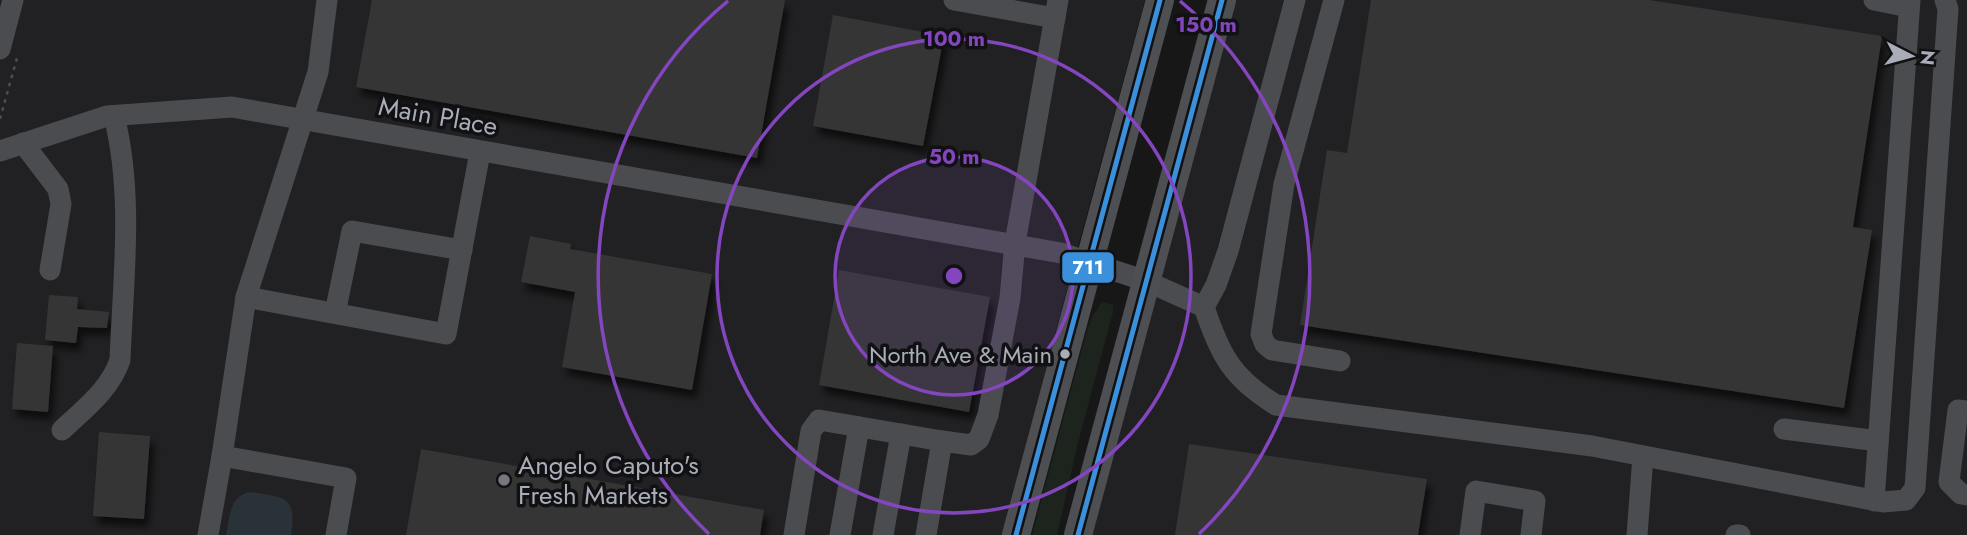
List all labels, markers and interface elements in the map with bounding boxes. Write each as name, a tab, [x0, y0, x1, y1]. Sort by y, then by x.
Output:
text: 150 m	[1175, 10, 1237, 40]
north arrow	[1876, 21, 1946, 91]
text: 100 m	[923, 24, 985, 54]
text: N	[1913, 49, 1942, 67]
street label: Main Place	[375, 87, 501, 145]
text: 50 m	[929, 142, 979, 172]
line badge: 711	[1061, 251, 1115, 284]
text: 711	[1073, 254, 1103, 281]
centre of rings	[942, 264, 966, 288]
place label: North Ave & Main	[869, 337, 1052, 372]
marker: North Ave & Main	[1058, 347, 1072, 361]
place label: Angelo Caputo's Fresh Markets	[518, 446, 699, 514]
marker: Angelo Caputo's Fresh Markets	[496, 472, 512, 488]

